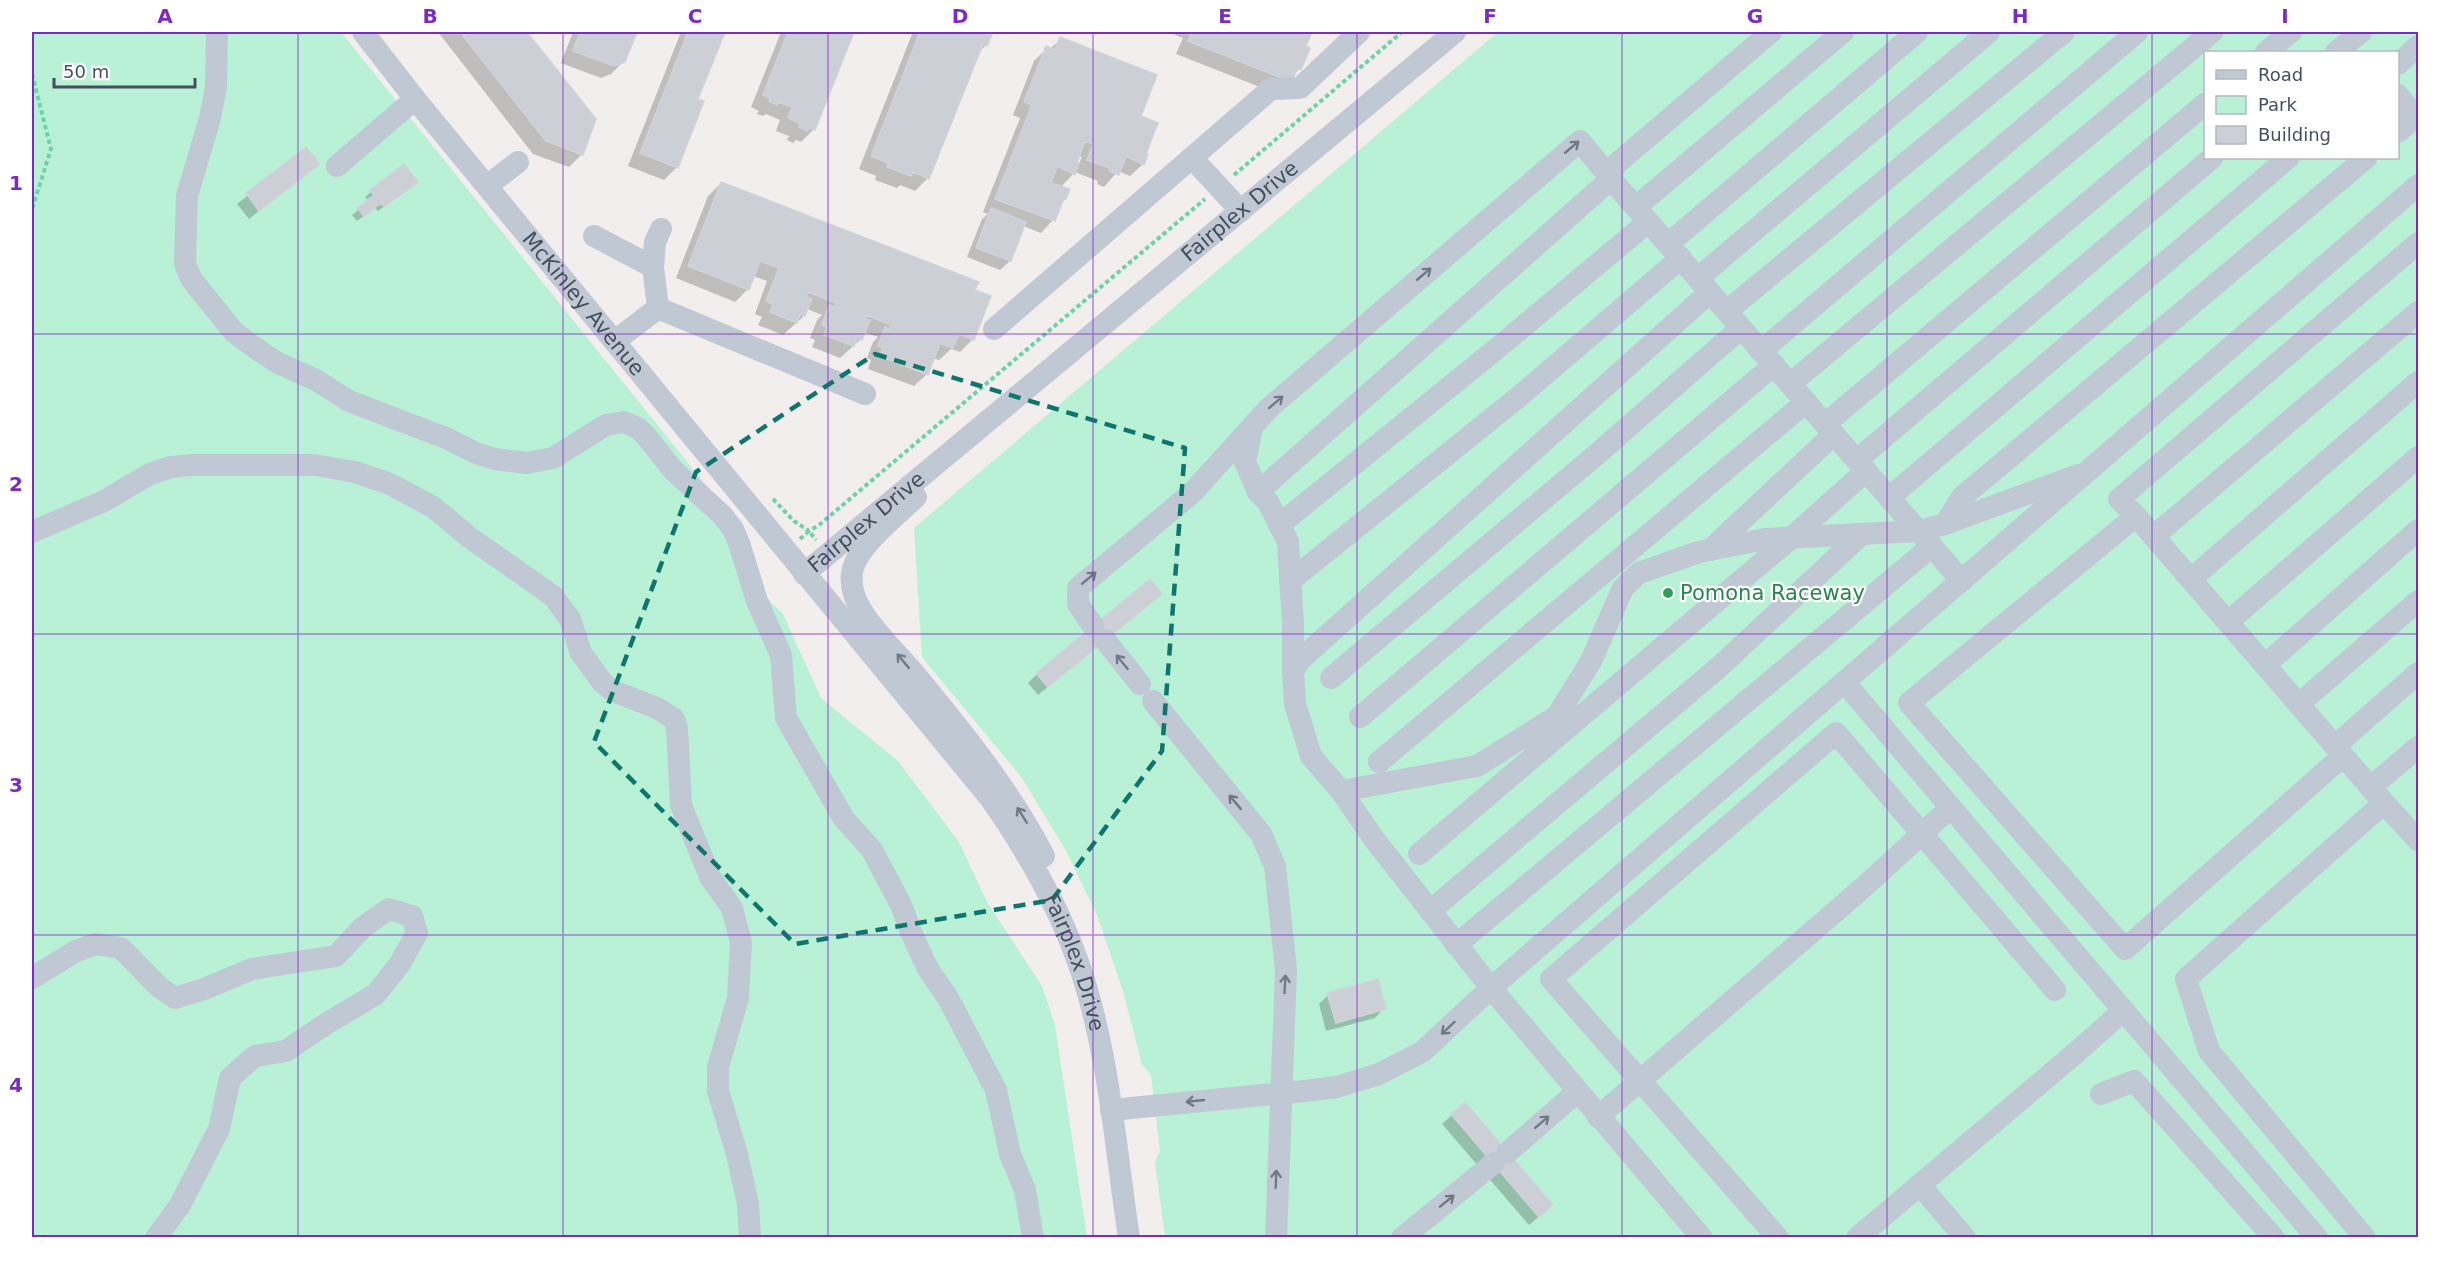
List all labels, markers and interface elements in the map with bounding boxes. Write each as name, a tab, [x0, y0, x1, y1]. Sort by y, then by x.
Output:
text: A	[157, 4, 173, 28]
text: B	[422, 4, 438, 28]
text: C	[688, 4, 702, 28]
text: D	[952, 4, 968, 28]
text: E	[1218, 4, 1232, 28]
text: F	[1483, 4, 1497, 28]
text: G	[1747, 4, 1763, 28]
text: H	[2012, 4, 2028, 28]
text: I	[2281, 4, 2289, 28]
scale bar	[54, 51, 195, 89]
legend	[2204, 51, 2399, 159]
text: 50 m	[63, 61, 109, 82]
text: Road	[2258, 64, 2303, 85]
text: Park	[2258, 94, 2297, 115]
text: Building	[2258, 124, 2331, 145]
one-way arrow	[1564, 141, 1580, 154]
street label: Fairplex Drive	[1177, 156, 1303, 267]
text: 1	[9, 171, 23, 195]
street label: McKinley Avenue	[517, 227, 649, 380]
one-way arrow	[1416, 267, 1431, 281]
one-way arrow	[1268, 395, 1284, 409]
street label: Fairplex Drive	[803, 467, 929, 578]
text: 2	[9, 472, 23, 496]
one-way arrow	[1081, 571, 1096, 585]
place label: Pomona Raceway	[1680, 581, 1865, 605]
marker: Pomona Raceway	[1661, 586, 1675, 600]
one-way arrow	[896, 654, 910, 669]
one-way arrow	[1116, 654, 1129, 670]
text: 3	[9, 773, 23, 797]
one-way arrow	[1228, 794, 1241, 810]
one-way arrow	[1016, 807, 1028, 824]
street label: Fairplex Drive	[1038, 890, 1109, 1034]
one-way arrow	[1279, 975, 1290, 995]
one-way arrow	[1440, 1021, 1455, 1035]
text: 4	[9, 1073, 23, 1097]
one-way arrow	[1185, 1096, 1205, 1107]
one-way arrow	[1534, 1115, 1549, 1129]
one-way arrow	[1271, 1170, 1282, 1190]
one-way arrow	[1439, 1194, 1455, 1207]

